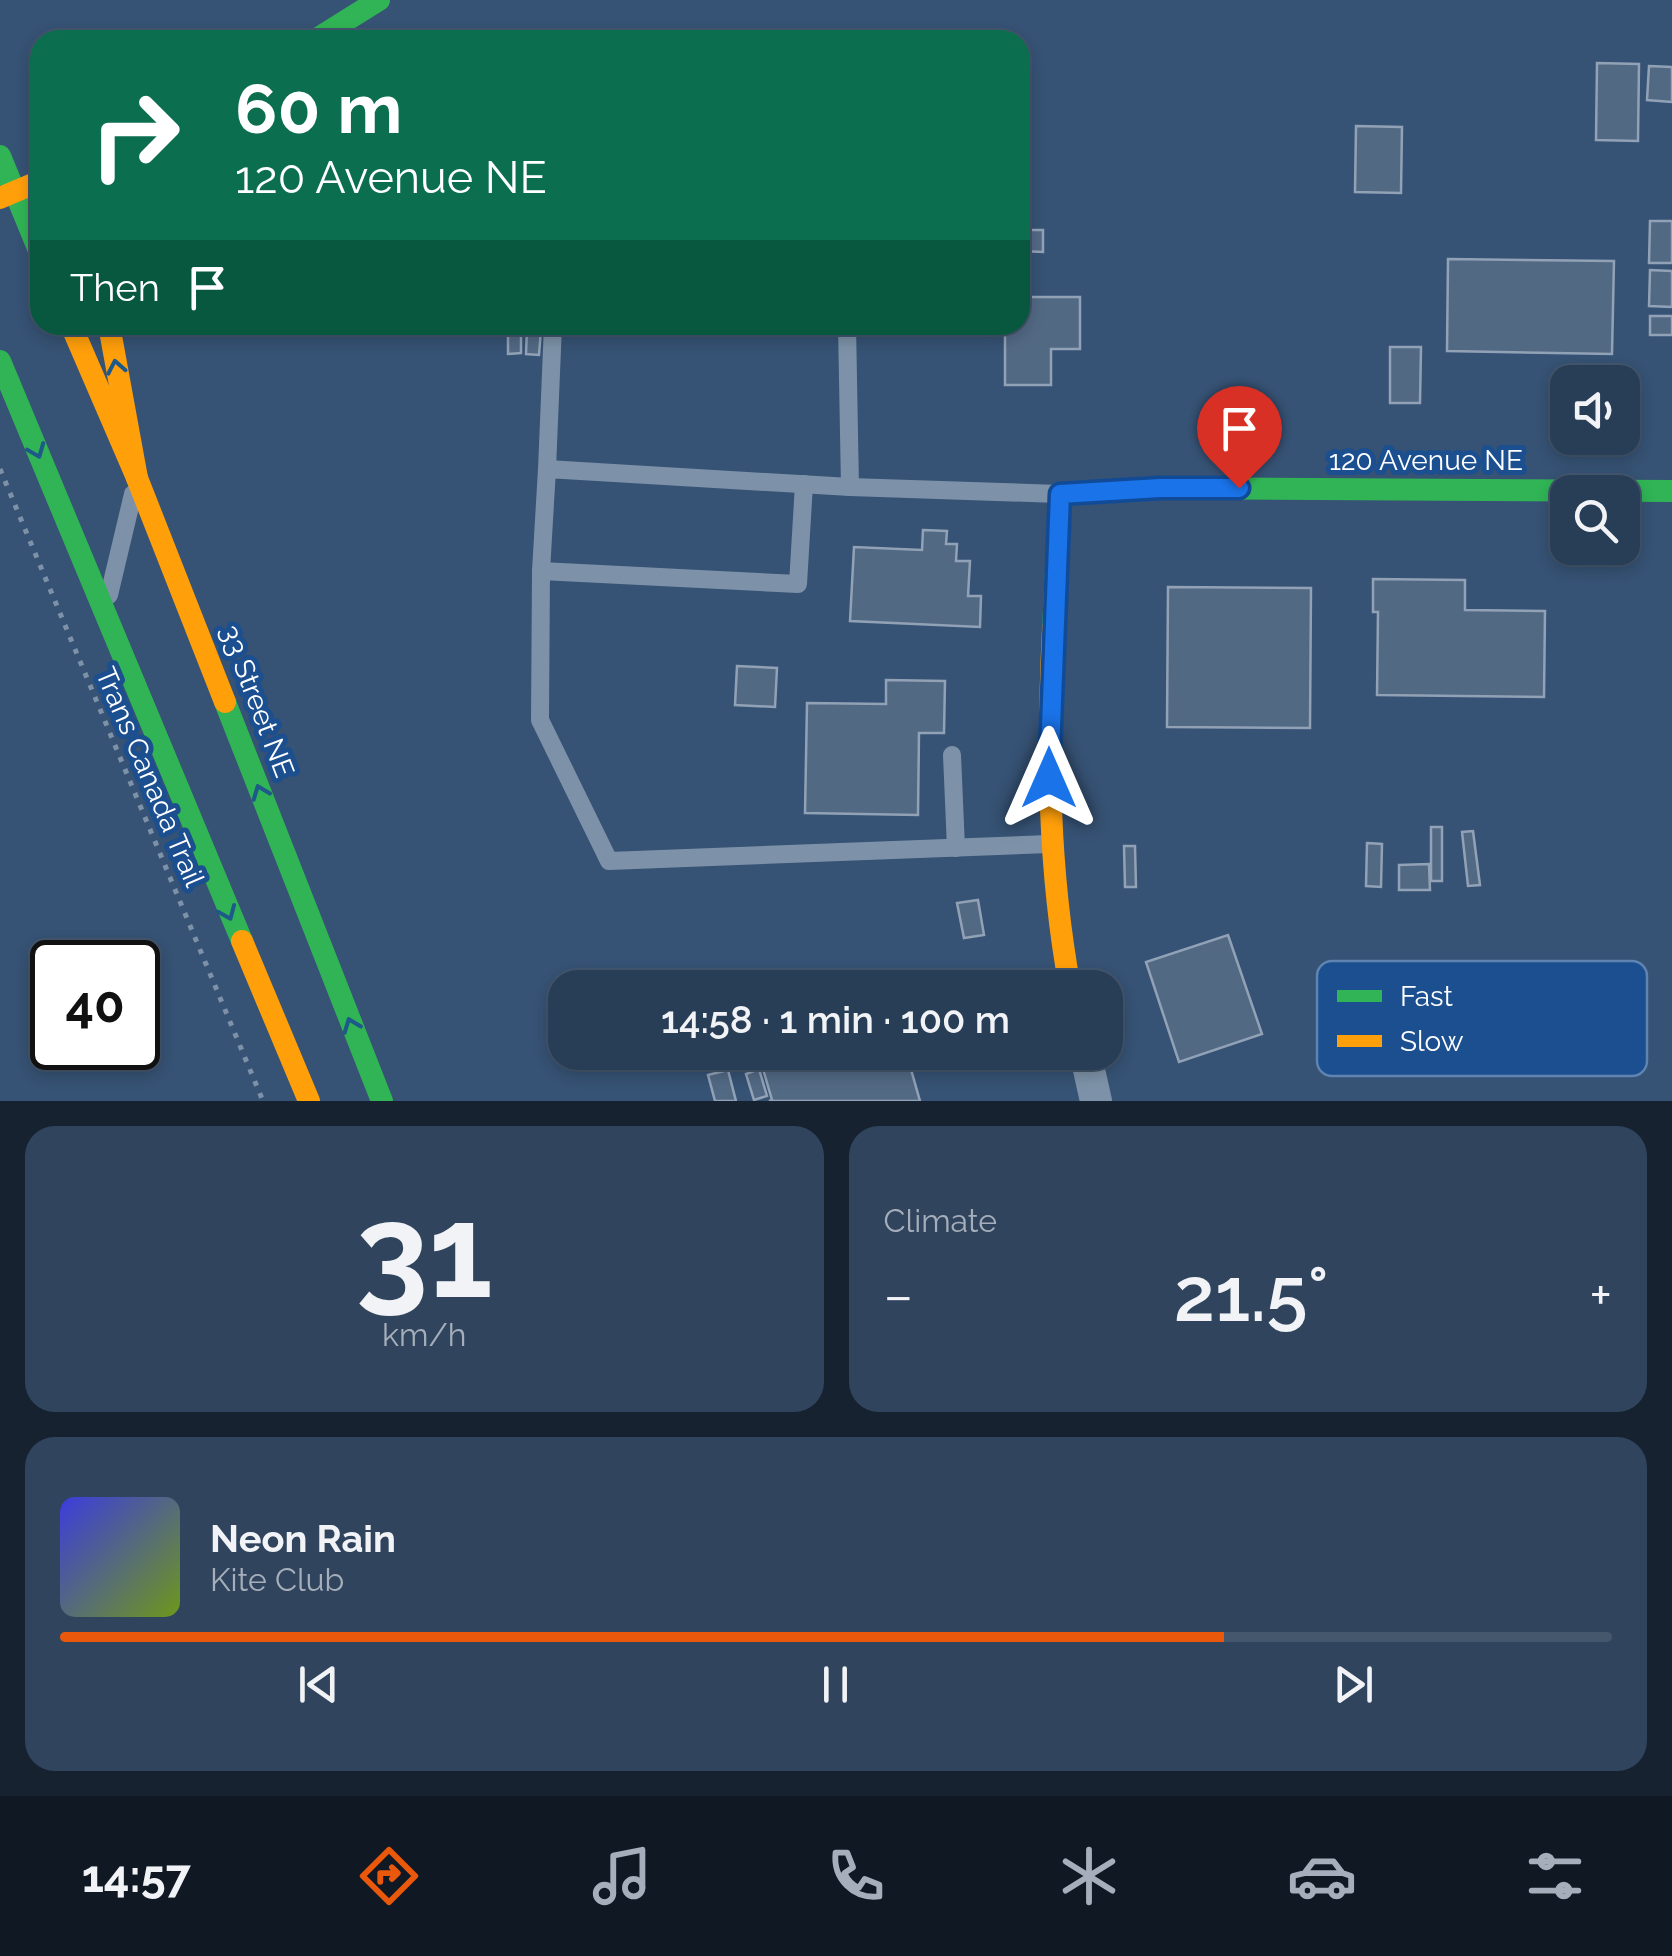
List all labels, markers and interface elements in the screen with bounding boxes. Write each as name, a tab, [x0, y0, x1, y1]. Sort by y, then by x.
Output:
text: 60 m	[235, 67, 402, 149]
icon: right	[70, 70, 200, 200]
text: 120 Avenue NE	[235, 151, 547, 204]
icon: arrive	[180, 260, 235, 315]
text: Then	[70, 265, 160, 310]
one-way arrow	[106, 359, 127, 375]
map controls	[1550, 365, 1640, 565]
button: sound	[1550, 365, 1640, 455]
pin	[1197, 386, 1282, 489]
icon: arrive	[1212, 401, 1267, 456]
one-way arrow	[25, 441, 45, 459]
street label: 120 Avenue NE	[1329, 444, 1523, 477]
button: search	[1550, 475, 1640, 565]
street label: 33 Street NE	[213, 620, 301, 782]
street label: Trans Canada Trail	[89, 662, 211, 892]
position arrow	[997, 726, 1101, 830]
one-way arrow	[252, 785, 272, 802]
one-way arrow	[216, 903, 236, 921]
speed limit sign: 40	[30, 940, 160, 1070]
legend	[1317, 961, 1647, 1076]
text: Fast	[1400, 980, 1453, 1013]
text: 14:58 · 1 min · 100 m	[661, 997, 1010, 1042]
one-way arrow	[343, 1017, 363, 1034]
text: Slow	[1400, 1025, 1464, 1058]
text: 31	[356, 1175, 493, 1327]
text: Climate	[884, 1202, 997, 1239]
text: 21.5°	[1174, 1250, 1328, 1339]
text: −	[884, 1263, 913, 1328]
text: +	[1589, 1263, 1612, 1328]
text: km/h	[382, 1316, 466, 1353]
text: Neon Rain	[210, 1516, 396, 1561]
text: Kite Club	[210, 1561, 344, 1598]
icon: previous	[291, 1657, 346, 1712]
icon: pause	[808, 1657, 863, 1712]
icon: next	[1326, 1657, 1381, 1712]
icon: directions	[354, 1841, 424, 1911]
icon: music	[587, 1841, 657, 1911]
icon: phone	[821, 1841, 891, 1911]
icon: climate	[1054, 1841, 1124, 1911]
icon: car	[1287, 1841, 1357, 1911]
icon: filters	[1520, 1841, 1590, 1911]
text: 14:57	[82, 1850, 191, 1903]

